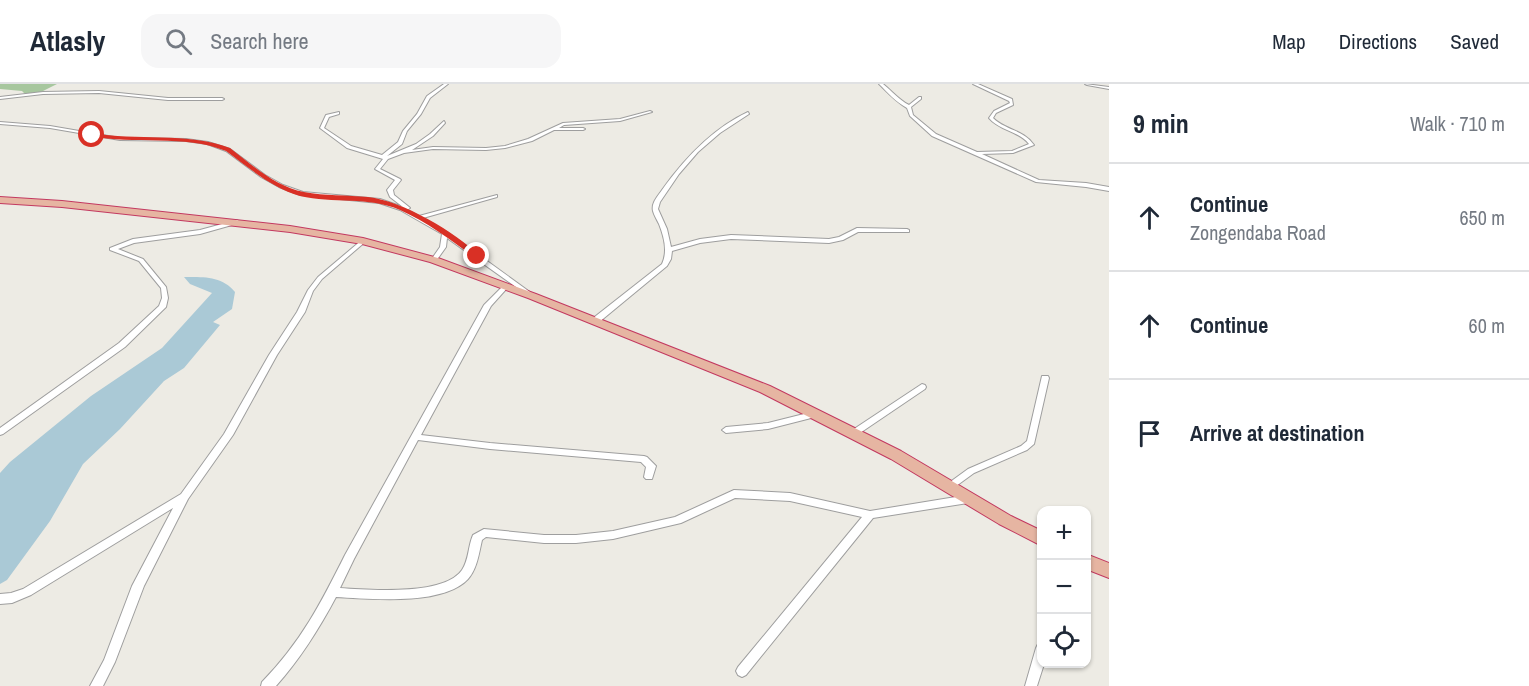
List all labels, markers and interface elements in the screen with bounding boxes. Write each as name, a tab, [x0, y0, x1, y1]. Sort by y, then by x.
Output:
search box	[141, 14, 561, 68]
text: Atlasly	[30, 22, 105, 60]
icon: search	[162, 25, 195, 58]
text: Search here	[210, 26, 309, 56]
text: Map	[1272, 27, 1306, 56]
text: Directions	[1339, 27, 1417, 56]
text: Saved	[1450, 27, 1499, 56]
text: 9 min	[1133, 106, 1189, 141]
text: Walk · 710 m	[1410, 110, 1505, 137]
route start	[78, 121, 104, 147]
text: Continue	[1190, 189, 1268, 219]
icon: ahead	[1133, 201, 1166, 234]
text: 650 m	[1459, 204, 1505, 231]
text: Zongendaba Road	[1190, 219, 1326, 246]
route end	[463, 242, 489, 268]
icon: ahead	[1133, 309, 1166, 342]
text: Continue	[1190, 310, 1268, 340]
text: 60 m	[1469, 312, 1505, 339]
icon: arrive	[1133, 417, 1166, 450]
text: Arrive at destination	[1190, 418, 1364, 448]
map controls	[1037, 506, 1091, 668]
button: +	[1037, 506, 1091, 560]
button: −	[1037, 560, 1091, 614]
button: locate	[1037, 614, 1091, 668]

